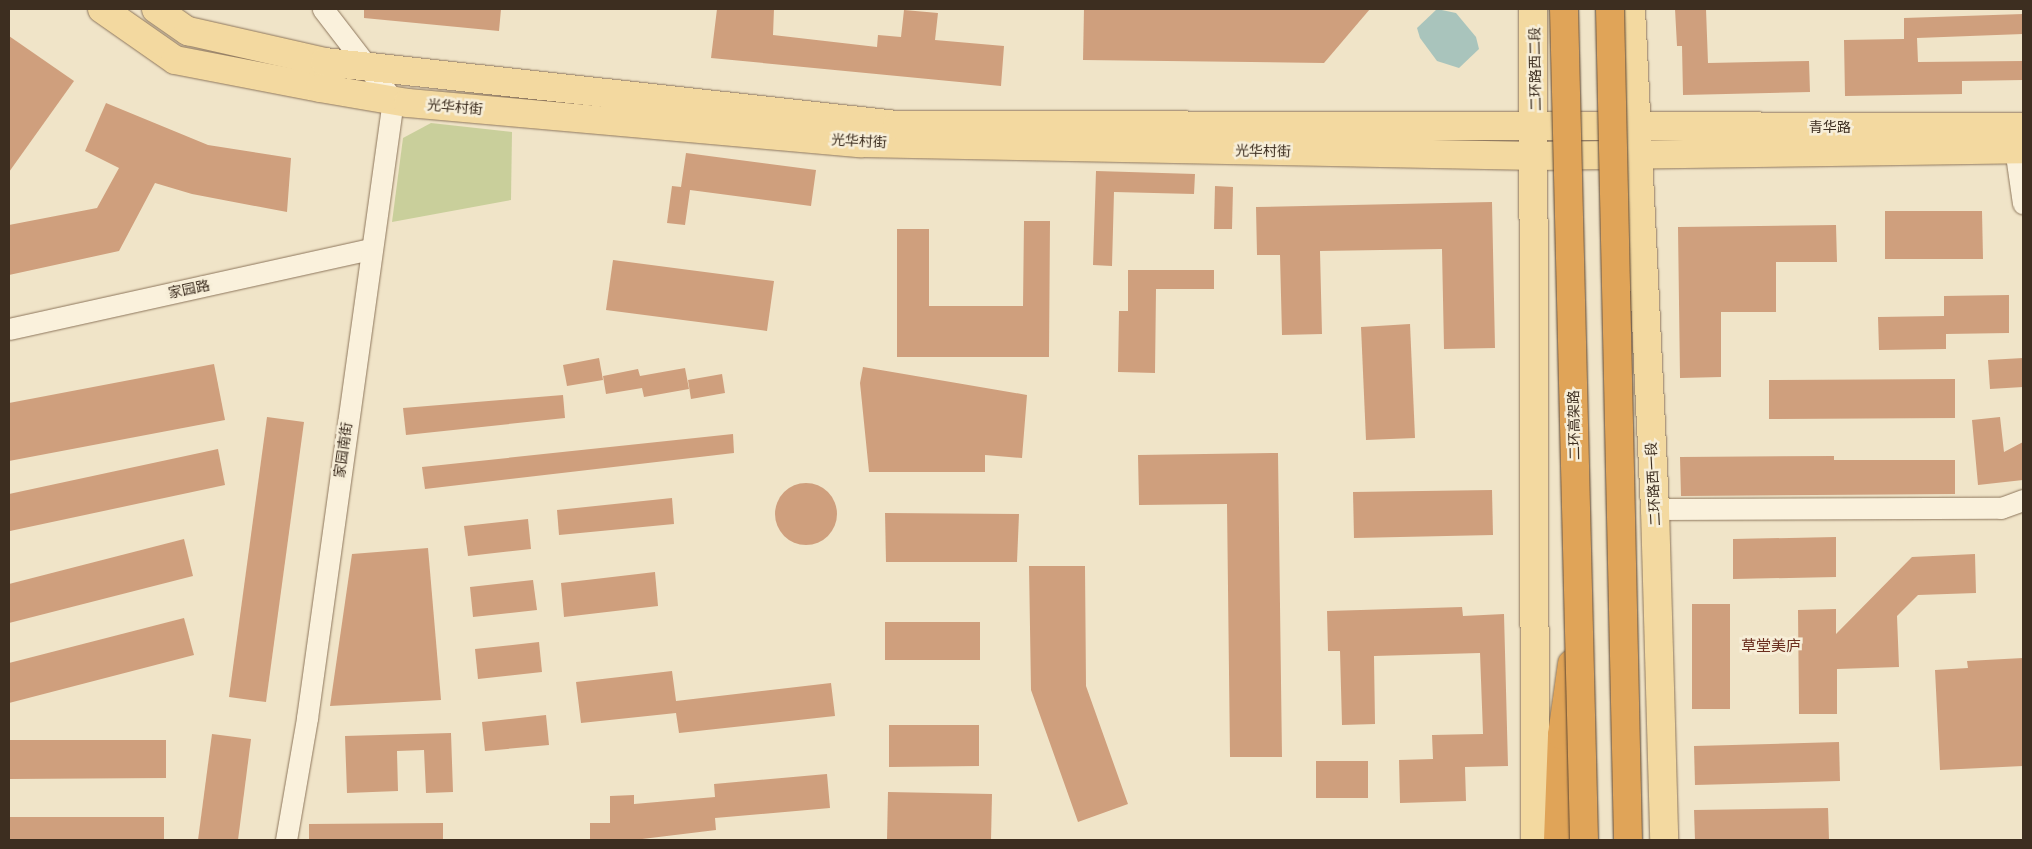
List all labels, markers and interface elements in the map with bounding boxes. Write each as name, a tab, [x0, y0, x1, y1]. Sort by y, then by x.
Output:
street label: 二环路西二段	[1526, 27, 1544, 111]
street label: 光华村街	[426, 96, 484, 118]
street label: 青华路	[1809, 119, 1851, 135]
street label: 光华村街	[831, 131, 887, 151]
street label: 光华村街	[1235, 142, 1291, 160]
street label: 家园路	[167, 276, 211, 302]
street label: 二环高架路	[1565, 390, 1583, 460]
street label: 家园南街	[331, 421, 355, 479]
street label: 二环路西一段	[1642, 442, 1664, 526]
district label: 草堂美庐	[1741, 638, 1801, 656]

